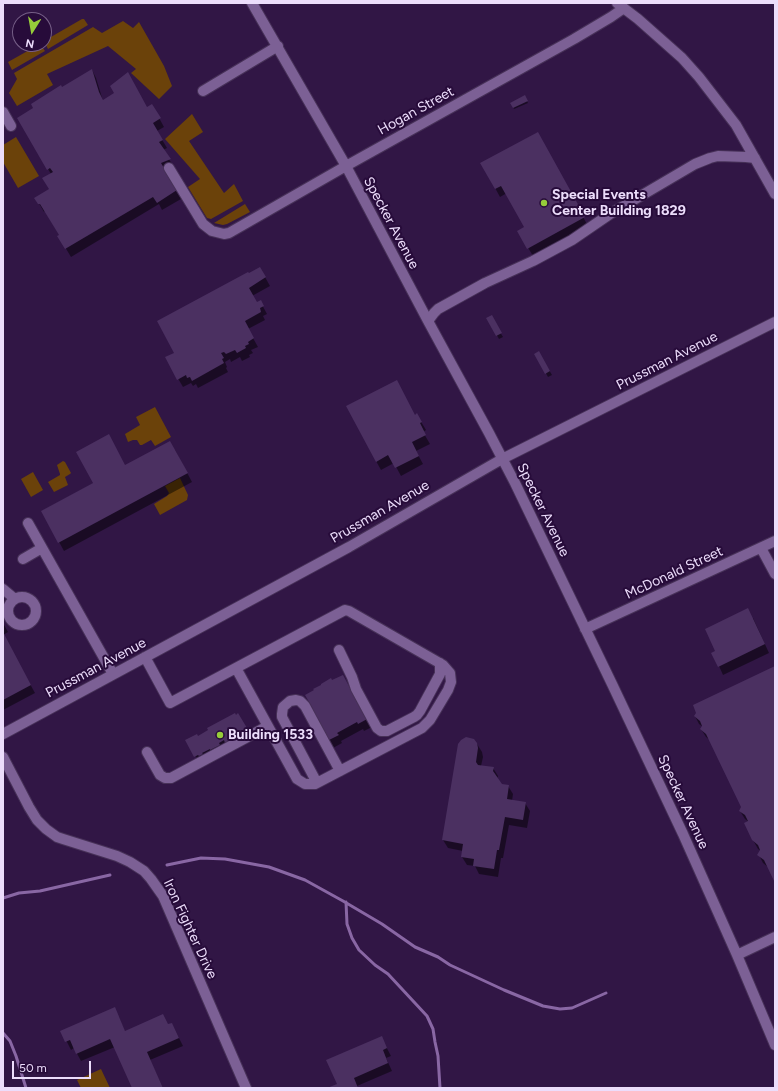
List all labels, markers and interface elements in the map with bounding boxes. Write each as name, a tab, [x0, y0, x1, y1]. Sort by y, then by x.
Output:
north arrow	[12, 12, 52, 52]
text: N	[24, 36, 35, 50]
street label: Hogan Street	[375, 83, 457, 139]
street label: Specker Avenue	[360, 174, 422, 272]
place label: Special Events Center Building 1829	[552, 187, 686, 220]
marker: Special Events Center Building 1829	[539, 198, 549, 208]
street label: Prussman Avenue	[614, 328, 720, 394]
street label: Specker Avenue	[513, 461, 573, 559]
street label: Prussman Avenue	[328, 477, 432, 547]
street label: McDonald Street	[622, 543, 726, 603]
street label: Prussman Avenue	[43, 634, 149, 702]
place label: Building 1533	[228, 727, 313, 743]
marker: Building 1533	[215, 730, 225, 740]
street label: Specker Avenue	[654, 752, 712, 852]
street label: Iron Fighter Drive	[160, 876, 220, 982]
scale bar	[14, 1053, 93, 1079]
text: 50 m	[19, 1061, 47, 1075]

